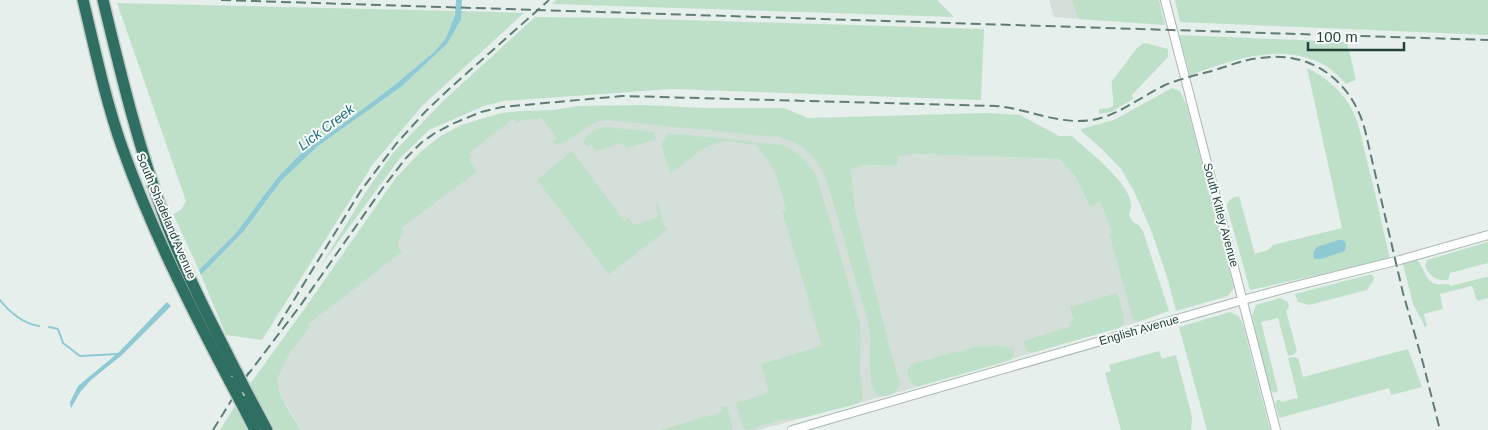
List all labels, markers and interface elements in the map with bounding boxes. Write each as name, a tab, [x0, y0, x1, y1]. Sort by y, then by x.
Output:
scale bar	[1308, 20, 1404, 52]
text: 100 m	[1316, 28, 1358, 45]
water label: Lick Creek	[295, 100, 358, 153]
street label: South Shadeland Avenue	[133, 151, 199, 281]
street label: South Kitley Avenue	[1200, 161, 1242, 269]
street label: English Avenue	[1097, 312, 1181, 348]

